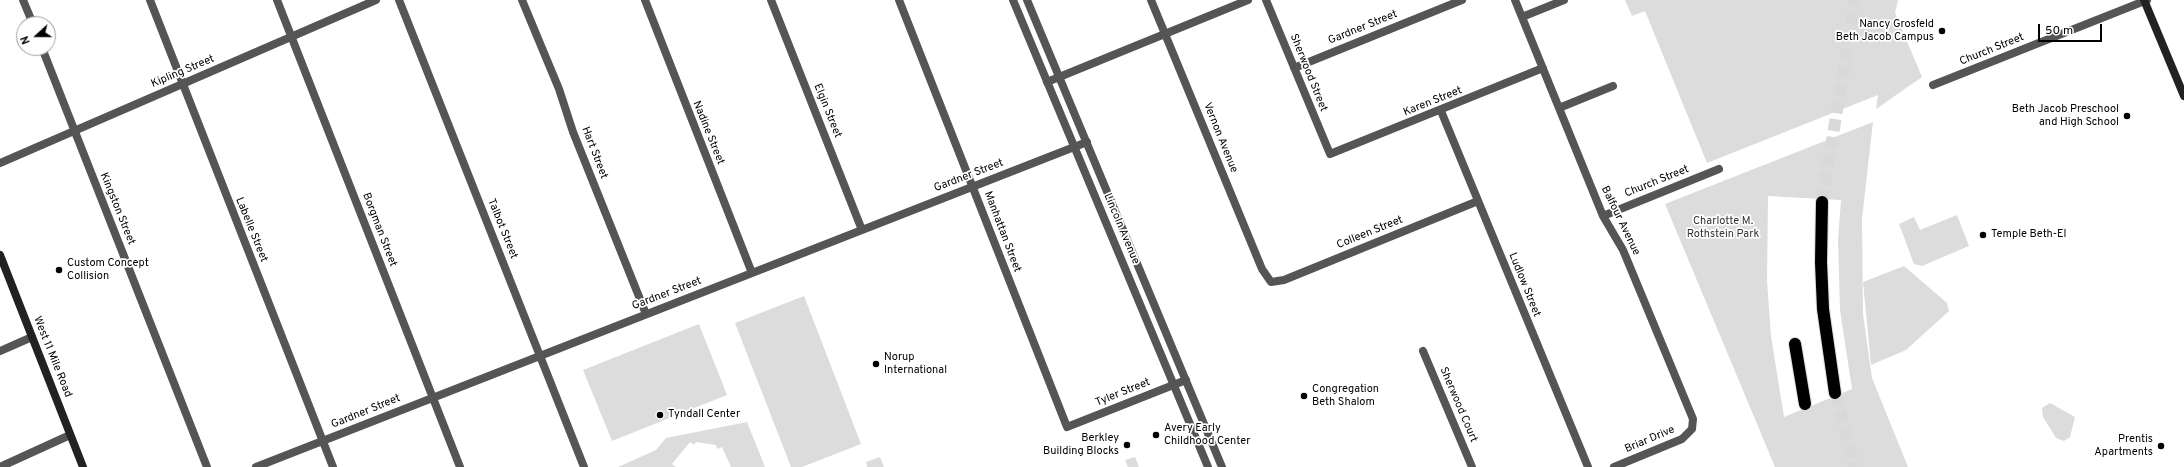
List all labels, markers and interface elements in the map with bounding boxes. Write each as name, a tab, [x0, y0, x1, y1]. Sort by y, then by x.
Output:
street label: Gardner Street	[1327, 8, 1399, 48]
north arrow	[16, 16, 56, 56]
scale bar	[2040, 16, 2104, 42]
place label: Nancy Grosfeld Beth Jacob Campus	[1836, 18, 1934, 44]
text: 50 m	[2045, 23, 2073, 39]
marker: Nancy Grosfeld Beth Jacob Campus	[1937, 26, 1947, 36]
street label: Church Street	[1958, 31, 2026, 69]
street label: Sherwood Street	[1286, 32, 1330, 114]
text: N	[18, 34, 34, 46]
street label: Kipling Street	[149, 53, 217, 91]
street label: Elgin Street	[810, 82, 844, 140]
street label: Karen Street	[1402, 84, 1464, 120]
street label: Nadine Street	[689, 99, 727, 167]
street label: Vernon Avenue	[1200, 101, 1240, 175]
place label: Beth Jacob Preschool and High School	[2012, 103, 2119, 129]
marker: Beth Jacob Preschool and High School	[2122, 111, 2132, 121]
street label: Hart Street	[578, 125, 610, 181]
street label: Gardner Street	[932, 157, 1006, 195]
street label: Church Street	[1623, 163, 1691, 201]
street label: Kingston Street	[96, 171, 138, 247]
street label: Balfour Avenue	[1598, 184, 1642, 258]
street label: Manhattan Street	[981, 190, 1023, 274]
street label: Borgman Street	[359, 191, 399, 269]
street label: Lincoln Avenue	[1100, 192, 1142, 266]
street label: Labelle Street	[232, 196, 270, 264]
street label: Talbot Street	[484, 197, 520, 261]
street label: Colleen Street	[1335, 214, 1405, 252]
park label: Charlotte M. Rothstein Park	[1687, 215, 1759, 241]
place label: Temple Beth-El	[1991, 228, 2067, 242]
marker: Temple Beth-El	[1978, 230, 1988, 240]
street label: Ludlow Street	[1505, 251, 1543, 319]
place label: Custom Concept Collision	[67, 257, 149, 283]
marker: Custom Concept Collision	[54, 265, 64, 275]
street label: Gardner Street	[630, 275, 704, 313]
street label: West 11 Mile Road	[30, 315, 74, 399]
place label: Norup International	[884, 351, 947, 377]
marker: Norup International	[871, 359, 881, 369]
street label: Sherwood Court	[1436, 365, 1480, 445]
street label: Tyler Street	[1094, 376, 1152, 410]
place label: Congregation Beth Shalom	[1312, 383, 1379, 409]
marker: Congregation Beth Shalom	[1299, 391, 1309, 401]
street label: Gardner Street	[330, 392, 402, 432]
place label: Tyndall Center	[668, 408, 740, 422]
marker: Tyndall Center	[655, 410, 665, 420]
place label: Avery Early Childhood Center	[1164, 422, 1251, 448]
street label: Briar Drive	[1623, 424, 1677, 456]
marker: Avery Early Childhood Center	[1151, 430, 1161, 440]
place label: Berkley Building Blocks	[1043, 432, 1119, 458]
place label: Prentis Apartments	[2094, 433, 2153, 459]
marker: Berkley Building Blocks	[1122, 440, 1132, 450]
marker: Prentis Apartments	[2156, 441, 2166, 451]

